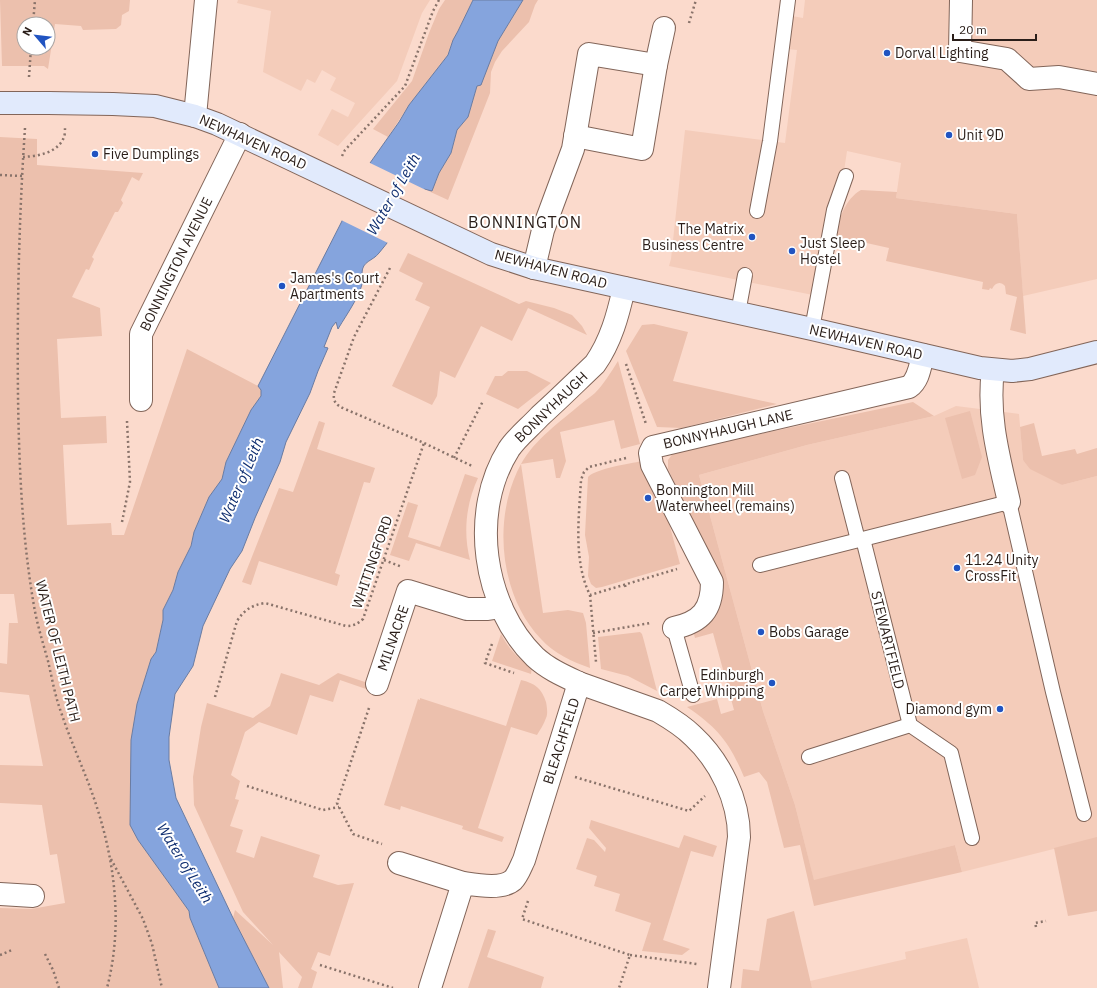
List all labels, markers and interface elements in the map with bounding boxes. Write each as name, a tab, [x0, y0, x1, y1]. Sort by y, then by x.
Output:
north arrow	[16, 16, 56, 56]
scale bar	[953, 16, 1036, 42]
text: 20 m	[959, 22, 987, 37]
text: N	[19, 24, 35, 38]
place label: Dorval Lighting	[895, 44, 989, 62]
marker: Dorval Lighting	[882, 48, 892, 58]
street label: NEWHAVEN ROAD	[197, 110, 309, 174]
place label: Unit 9D	[957, 126, 1004, 144]
marker: Unit 9D	[944, 130, 954, 140]
place label: Five Dumplings	[103, 145, 199, 163]
marker: Five Dumplings	[90, 149, 100, 159]
water label: Water of Leith	[362, 150, 424, 238]
street label: BONNINGTON AVENUE	[136, 194, 216, 334]
district label: BONNINGTON	[468, 212, 582, 232]
place label: The Matrix Business Centre	[642, 220, 744, 254]
marker: The Matrix Business Centre	[747, 232, 757, 242]
place label: Just Sleep Hostel	[800, 234, 865, 268]
street label: NEWHAVEN ROAD	[493, 245, 609, 293]
marker: Just Sleep Hostel	[787, 246, 797, 256]
place label: James's Court Apartments	[290, 269, 379, 303]
marker: James's Court Apartments	[277, 281, 287, 291]
street label: NEWHAVEN ROAD	[808, 320, 924, 364]
street label: BONNYHAUGH	[511, 368, 591, 446]
street label: BONNYHAUGH LANE	[661, 405, 795, 453]
water label: Water of Leith	[214, 434, 268, 526]
place label: Bonnington Mill Waterwheel (remains)	[656, 481, 795, 515]
marker: Bonnington Mill Waterwheel (remains)	[643, 493, 653, 503]
street label: WHITINGFORD	[348, 513, 396, 611]
place label: 11.24 Unity CrossFit	[965, 551, 1039, 585]
marker: 11.24 Unity CrossFit	[952, 563, 962, 573]
street label: WATER OF LEITH PATH	[32, 578, 84, 724]
street label: STEWARTFIELD	[867, 589, 909, 691]
street label: MILNACRE	[373, 603, 413, 673]
place label: Bobs Garage	[769, 623, 849, 641]
marker: Bobs Garage	[756, 627, 766, 637]
place label: Edinburgh Carpet Whipping	[660, 666, 765, 700]
marker: Edinburgh Carpet Whipping	[767, 678, 777, 688]
street label: BLEACHFIELD	[539, 696, 583, 786]
place label: Diamond gym	[906, 700, 992, 718]
marker: Diamond gym	[995, 704, 1005, 714]
water label: Water of Leith	[153, 819, 217, 907]

